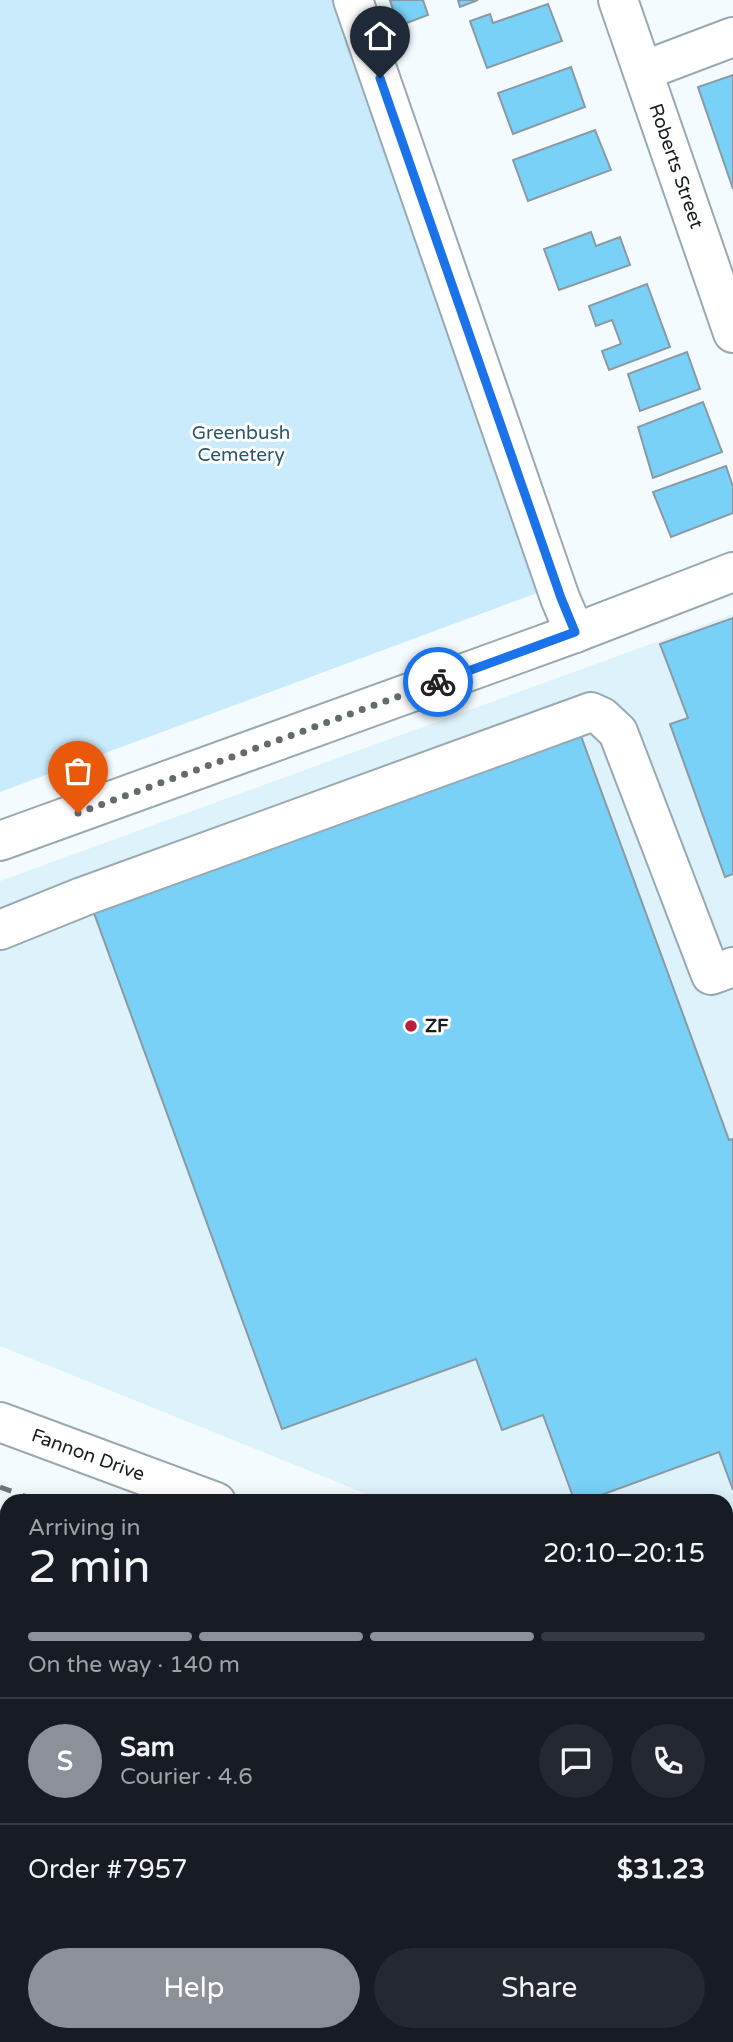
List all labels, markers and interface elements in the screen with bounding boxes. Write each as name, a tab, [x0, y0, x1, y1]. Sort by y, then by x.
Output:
pin	[350, 6, 410, 78]
icon: home	[361, 17, 399, 55]
street label: Roberts Street	[644, 101, 708, 231]
park label: Greenbush Cemetery	[192, 422, 290, 466]
courier	[403, 647, 473, 717]
icon: bike	[419, 663, 457, 701]
pin	[48, 741, 108, 813]
icon: bag	[59, 752, 97, 790]
place label: ZF	[425, 1015, 449, 1037]
marker: ZF	[403, 1018, 419, 1034]
street label: Fannon Drive	[28, 1424, 148, 1486]
text: Arriving in	[28, 1514, 141, 1542]
text: 20:10–20:15	[543, 1538, 705, 1569]
text: 2 min	[28, 1540, 151, 1595]
text: On the way · 140 m	[28, 1651, 240, 1679]
button: chat	[539, 1724, 613, 1798]
button: phone	[631, 1724, 705, 1798]
text: Sam	[120, 1732, 175, 1763]
text: S	[57, 1746, 73, 1777]
text: Courier · 4.6	[120, 1763, 253, 1791]
text: Order #7957	[28, 1854, 188, 1885]
text: $31.23	[617, 1854, 705, 1885]
button: Help	[28, 1948, 360, 2028]
button: Share	[374, 1948, 705, 2028]

